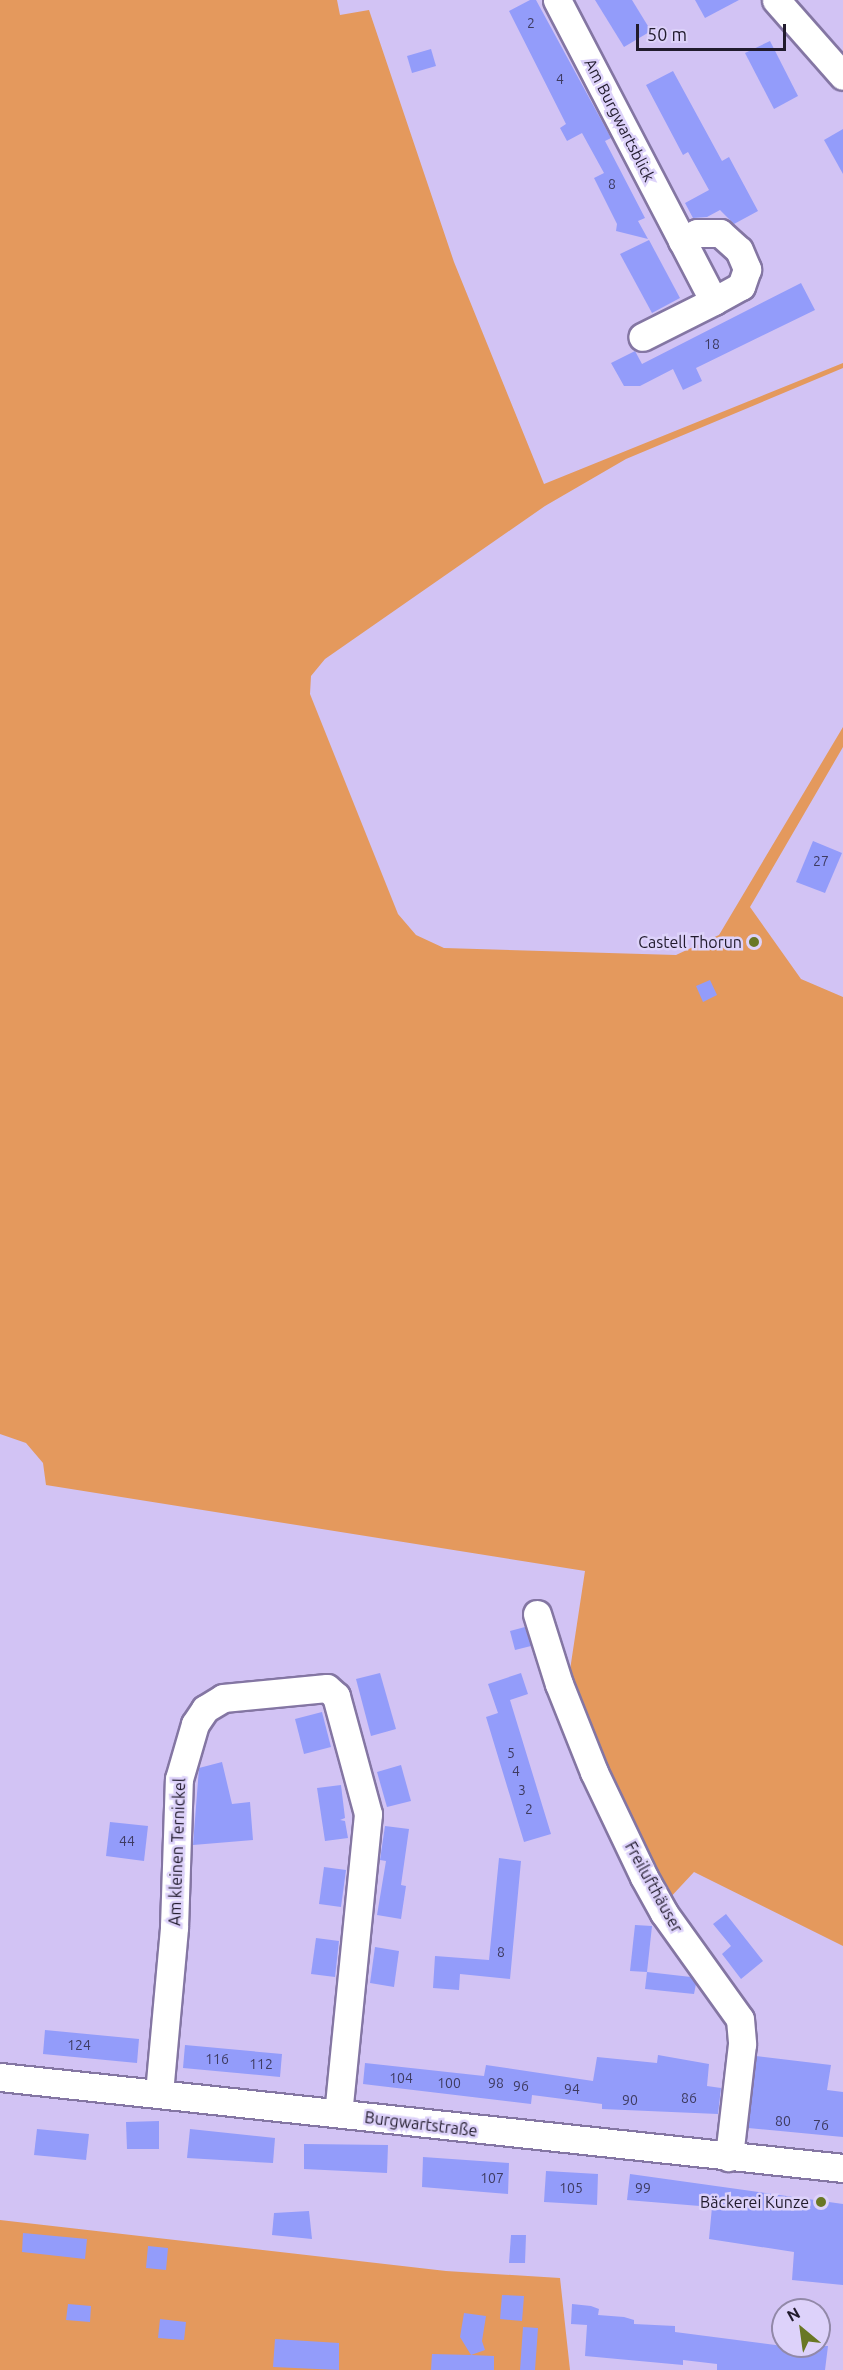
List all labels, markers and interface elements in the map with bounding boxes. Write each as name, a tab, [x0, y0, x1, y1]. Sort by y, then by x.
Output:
scale bar	[639, 12, 789, 50]
house number: 2	[527, 15, 535, 31]
text: 50 m	[647, 24, 687, 44]
street label: Am Burgwartsblick	[581, 55, 659, 185]
house number: 4	[556, 71, 564, 87]
house number: 8	[608, 176, 616, 192]
house number: 18	[704, 336, 720, 352]
house number: 27	[813, 853, 829, 869]
place label: Castell Thorun	[638, 932, 742, 952]
marker: Castell Thorun	[747, 935, 761, 949]
house number: 5	[507, 1745, 515, 1761]
house number: 4	[512, 1763, 520, 1779]
street label: Am kleinen Ternickel	[165, 1778, 189, 1926]
house number: 3	[518, 1782, 526, 1798]
house number: 2	[525, 1801, 533, 1817]
house number: 44	[119, 1833, 135, 1849]
street label: Freilufthäuser	[621, 1838, 687, 1936]
house number: 8	[497, 1944, 505, 1960]
house number: 124	[67, 2037, 91, 2053]
house number: 116	[205, 2051, 229, 2067]
house number: 112	[249, 2056, 273, 2072]
house number: 104	[389, 2070, 413, 2086]
house number: 100	[437, 2075, 461, 2091]
house number: 98	[488, 2075, 504, 2091]
house number: 96	[513, 2078, 529, 2094]
house number: 94	[564, 2081, 580, 2097]
house number: 86	[681, 2090, 697, 2106]
house number: 90	[622, 2092, 638, 2108]
street label: Burgwartstraße	[364, 2108, 478, 2140]
house number: 80	[775, 2113, 791, 2129]
house number: 76	[813, 2117, 829, 2133]
house number: 107	[480, 2170, 504, 2186]
house number: 105	[559, 2180, 583, 2196]
house number: 99	[635, 2180, 651, 2196]
place label: Bäckerei Kunze	[700, 2192, 809, 2212]
marker: Bäckerei Kunze	[814, 2195, 828, 2209]
north arrow	[771, 2298, 831, 2358]
text: N	[784, 2303, 803, 2325]

